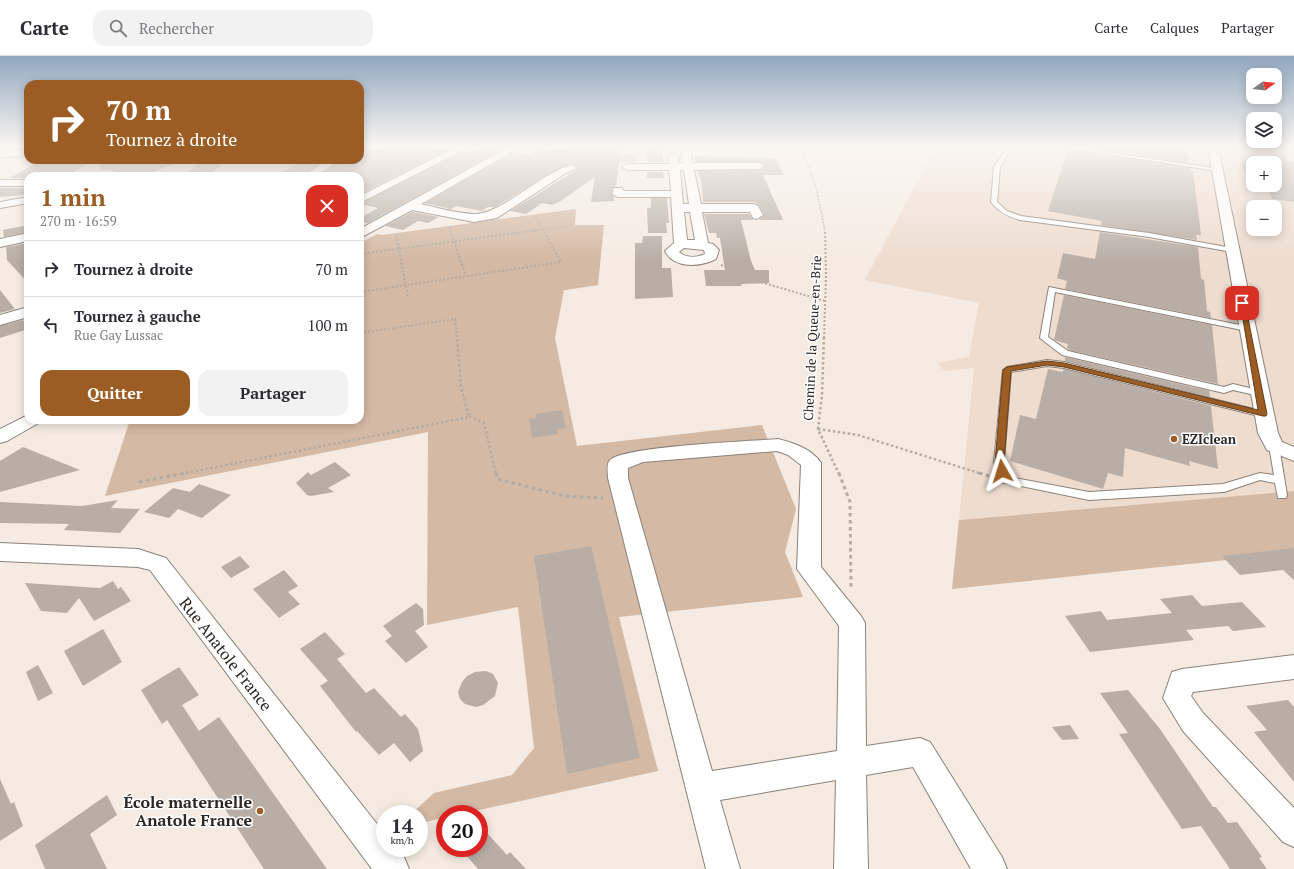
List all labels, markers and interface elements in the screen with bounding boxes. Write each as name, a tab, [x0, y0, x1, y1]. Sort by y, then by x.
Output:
search box	[93, 10, 373, 46]
text: Carte	[20, 15, 69, 40]
icon: search	[107, 17, 129, 39]
text: Rechercher	[139, 18, 214, 38]
text: Carte	[1094, 18, 1128, 37]
text: Calques	[1150, 18, 1199, 37]
text: Partager	[1221, 18, 1274, 37]
north arrow	[1246, 68, 1282, 104]
map controls	[1246, 68, 1282, 236]
text: 70 m	[106, 91, 171, 128]
icon: right	[40, 96, 92, 148]
button: layers	[1246, 112, 1282, 148]
text: Tournez à droite	[106, 127, 237, 151]
button: +	[1246, 156, 1282, 192]
text: 1 min	[40, 181, 106, 213]
button: close	[306, 185, 348, 227]
button: −	[1246, 200, 1282, 236]
text: 270 m · 16:59	[40, 212, 117, 230]
street label: Chemin de la Queue-en-Brie	[799, 255, 825, 421]
icon: right	[40, 258, 62, 280]
text: Tournez à droite	[74, 259, 193, 279]
text: 70 m	[315, 259, 348, 279]
pin	[1225, 286, 1259, 320]
icon: arrive	[1231, 292, 1253, 314]
text: Tournez à gauche	[74, 306, 201, 326]
icon: left	[40, 314, 62, 336]
text: 100 m	[307, 315, 348, 335]
text: Rue Gay Lussac	[74, 326, 163, 344]
button: Quitter	[40, 370, 190, 416]
button: Partager	[198, 370, 348, 416]
place label: EZIclean	[1182, 430, 1237, 448]
marker: EZIclean	[1169, 434, 1179, 444]
position arrow	[981, 450, 1023, 492]
street label: Rue Anatole France	[175, 593, 277, 715]
place label: École maternelle Anatole France	[123, 791, 252, 831]
speed limit sign: 20	[436, 805, 488, 857]
marker: École maternelle Anatole France	[255, 806, 265, 816]
text: 14	[391, 812, 413, 839]
text: km/h	[390, 834, 414, 847]

